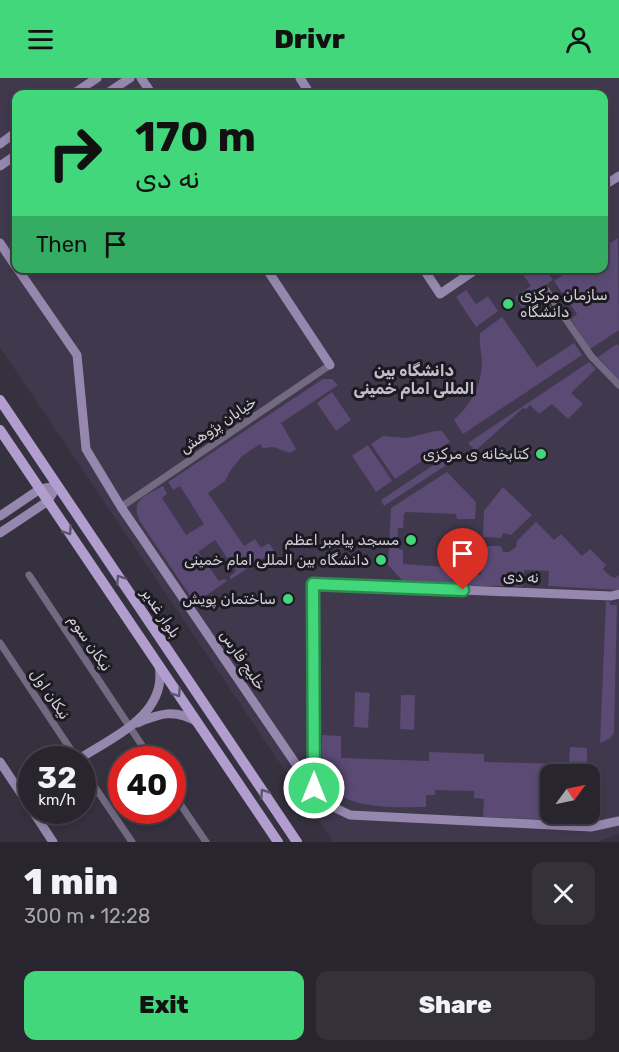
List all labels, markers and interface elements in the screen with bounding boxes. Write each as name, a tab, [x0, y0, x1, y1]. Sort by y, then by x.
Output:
icon: menu	[24, 23, 57, 56]
text: Drivr	[274, 23, 345, 55]
icon: person	[562, 23, 595, 56]
text: 170 m	[135, 112, 256, 162]
icon: right	[36, 114, 114, 192]
text: نه دی	[135, 163, 200, 195]
icon: arrive	[99, 228, 132, 261]
text: Then	[36, 231, 87, 258]
place label: سازمان مرکزی دانشگاه	[520, 286, 608, 321]
marker: سازمان مرکزی دانشگاه	[501, 297, 515, 311]
district label: دانشگاه بین المللی امام خمینی	[354, 361, 475, 399]
street label: خیابان پژوهش	[176, 393, 260, 458]
place label: کتابخانه ی مرکزی	[423, 445, 529, 463]
marker: کتابخانه ی مرکزی	[534, 447, 548, 461]
one-way arrow	[61, 524, 72, 535]
pin	[437, 528, 488, 590]
place label: مسجد پیامبر اعظم	[284, 531, 399, 550]
marker: مسجد پیامبر اعظم	[404, 533, 418, 547]
icon: arrive	[446, 537, 479, 570]
place label: دانشگاه بین المللی امام خمینی	[184, 551, 369, 570]
marker: دانشگاه بین المللی امام خمینی	[374, 553, 388, 567]
street label: نه دی	[503, 567, 539, 587]
one-way arrow	[117, 575, 128, 586]
street label: بلوار غدیر	[137, 584, 184, 641]
place label: ساختمان پویش	[182, 590, 276, 609]
marker: ساختمان پویش	[281, 592, 295, 606]
street label: نیکان سوم	[64, 611, 115, 675]
street label: خلیج فارس	[215, 626, 270, 695]
street label: نیکان اول	[26, 665, 74, 723]
one-way arrow	[170, 686, 181, 697]
speed limit sign: 40	[108, 746, 186, 824]
position arrow	[282, 756, 346, 820]
text: 32	[37, 760, 77, 796]
north arrow	[540, 764, 600, 824]
map controls	[540, 764, 600, 824]
one-way arrow	[261, 789, 272, 800]
text: km/h	[38, 791, 76, 809]
text: 1 min	[24, 860, 118, 903]
button: close	[532, 862, 595, 925]
text: 300 m · 12:28	[24, 904, 150, 928]
button: Exit	[24, 971, 304, 1040]
button: Share	[316, 971, 595, 1040]

